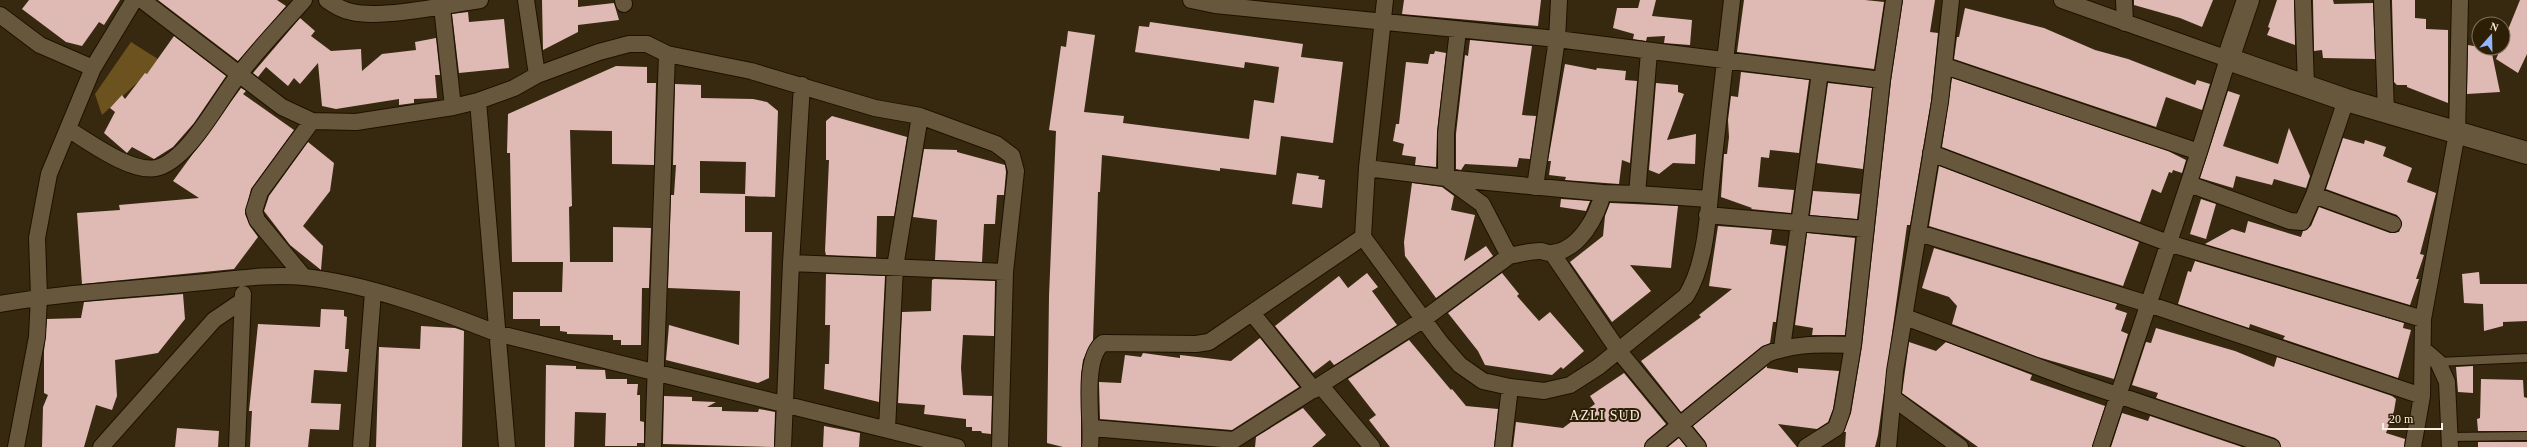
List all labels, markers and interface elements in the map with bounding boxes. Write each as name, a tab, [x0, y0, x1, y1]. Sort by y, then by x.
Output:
north arrow	[2471, 16, 2511, 56]
text: N	[2489, 20, 2500, 34]
scale bar	[2383, 405, 2442, 431]
district label: AZLI SUD	[1569, 408, 1641, 423]
text: 20 m	[2389, 412, 2414, 426]

